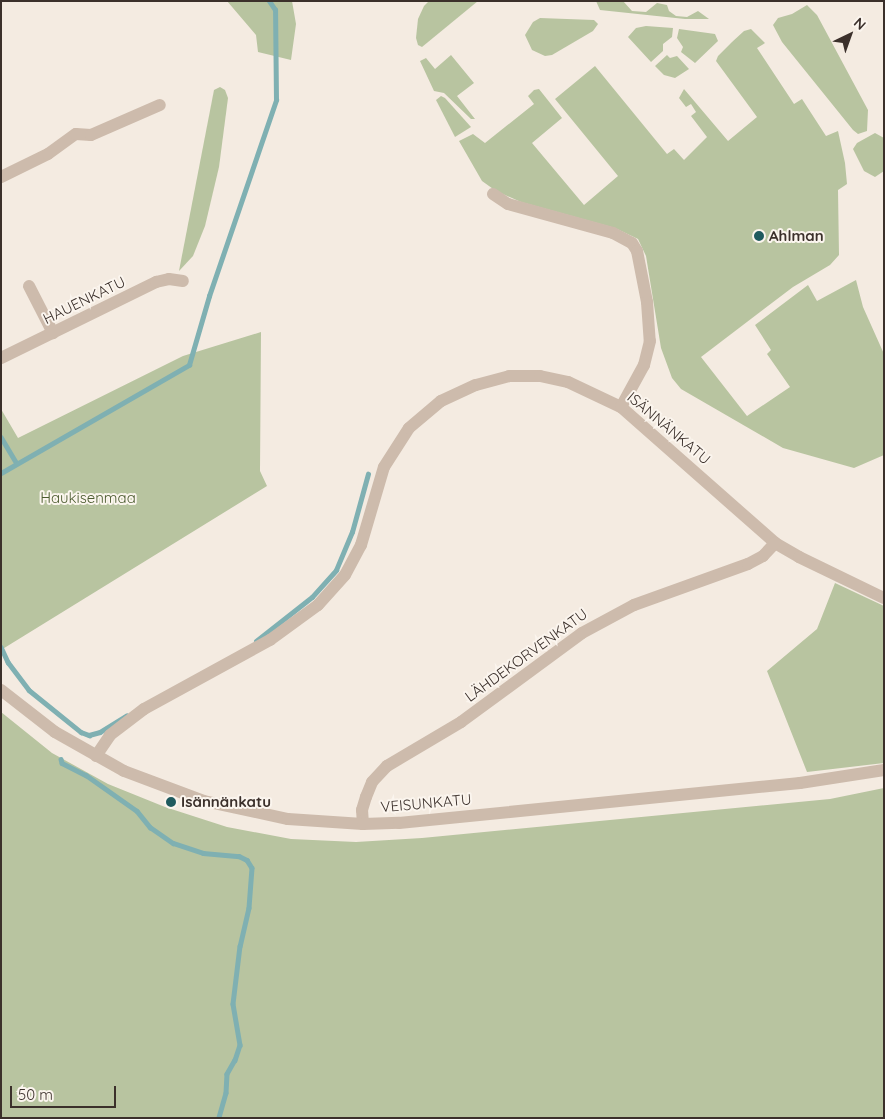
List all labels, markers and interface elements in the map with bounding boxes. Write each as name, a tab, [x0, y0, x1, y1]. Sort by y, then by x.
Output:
north arrow	[825, 10, 875, 60]
text: N	[850, 14, 870, 34]
place label: Ahlman	[769, 227, 824, 245]
marker: Ahlman	[753, 230, 765, 242]
street label: HAUENKATU	[40, 272, 128, 328]
street label: ISÄNNÄNKATU	[624, 388, 714, 468]
park label: Haukisenmaa	[40, 489, 136, 507]
street label: LÄHDEKORVENKATU	[461, 605, 591, 705]
street label: VEISUNKATU	[380, 790, 472, 816]
place label: Isännänkatu	[181, 793, 271, 811]
marker: Isännänkatu	[165, 796, 177, 808]
scale bar	[12, 1076, 119, 1108]
text: 50 m	[18, 1085, 53, 1104]

